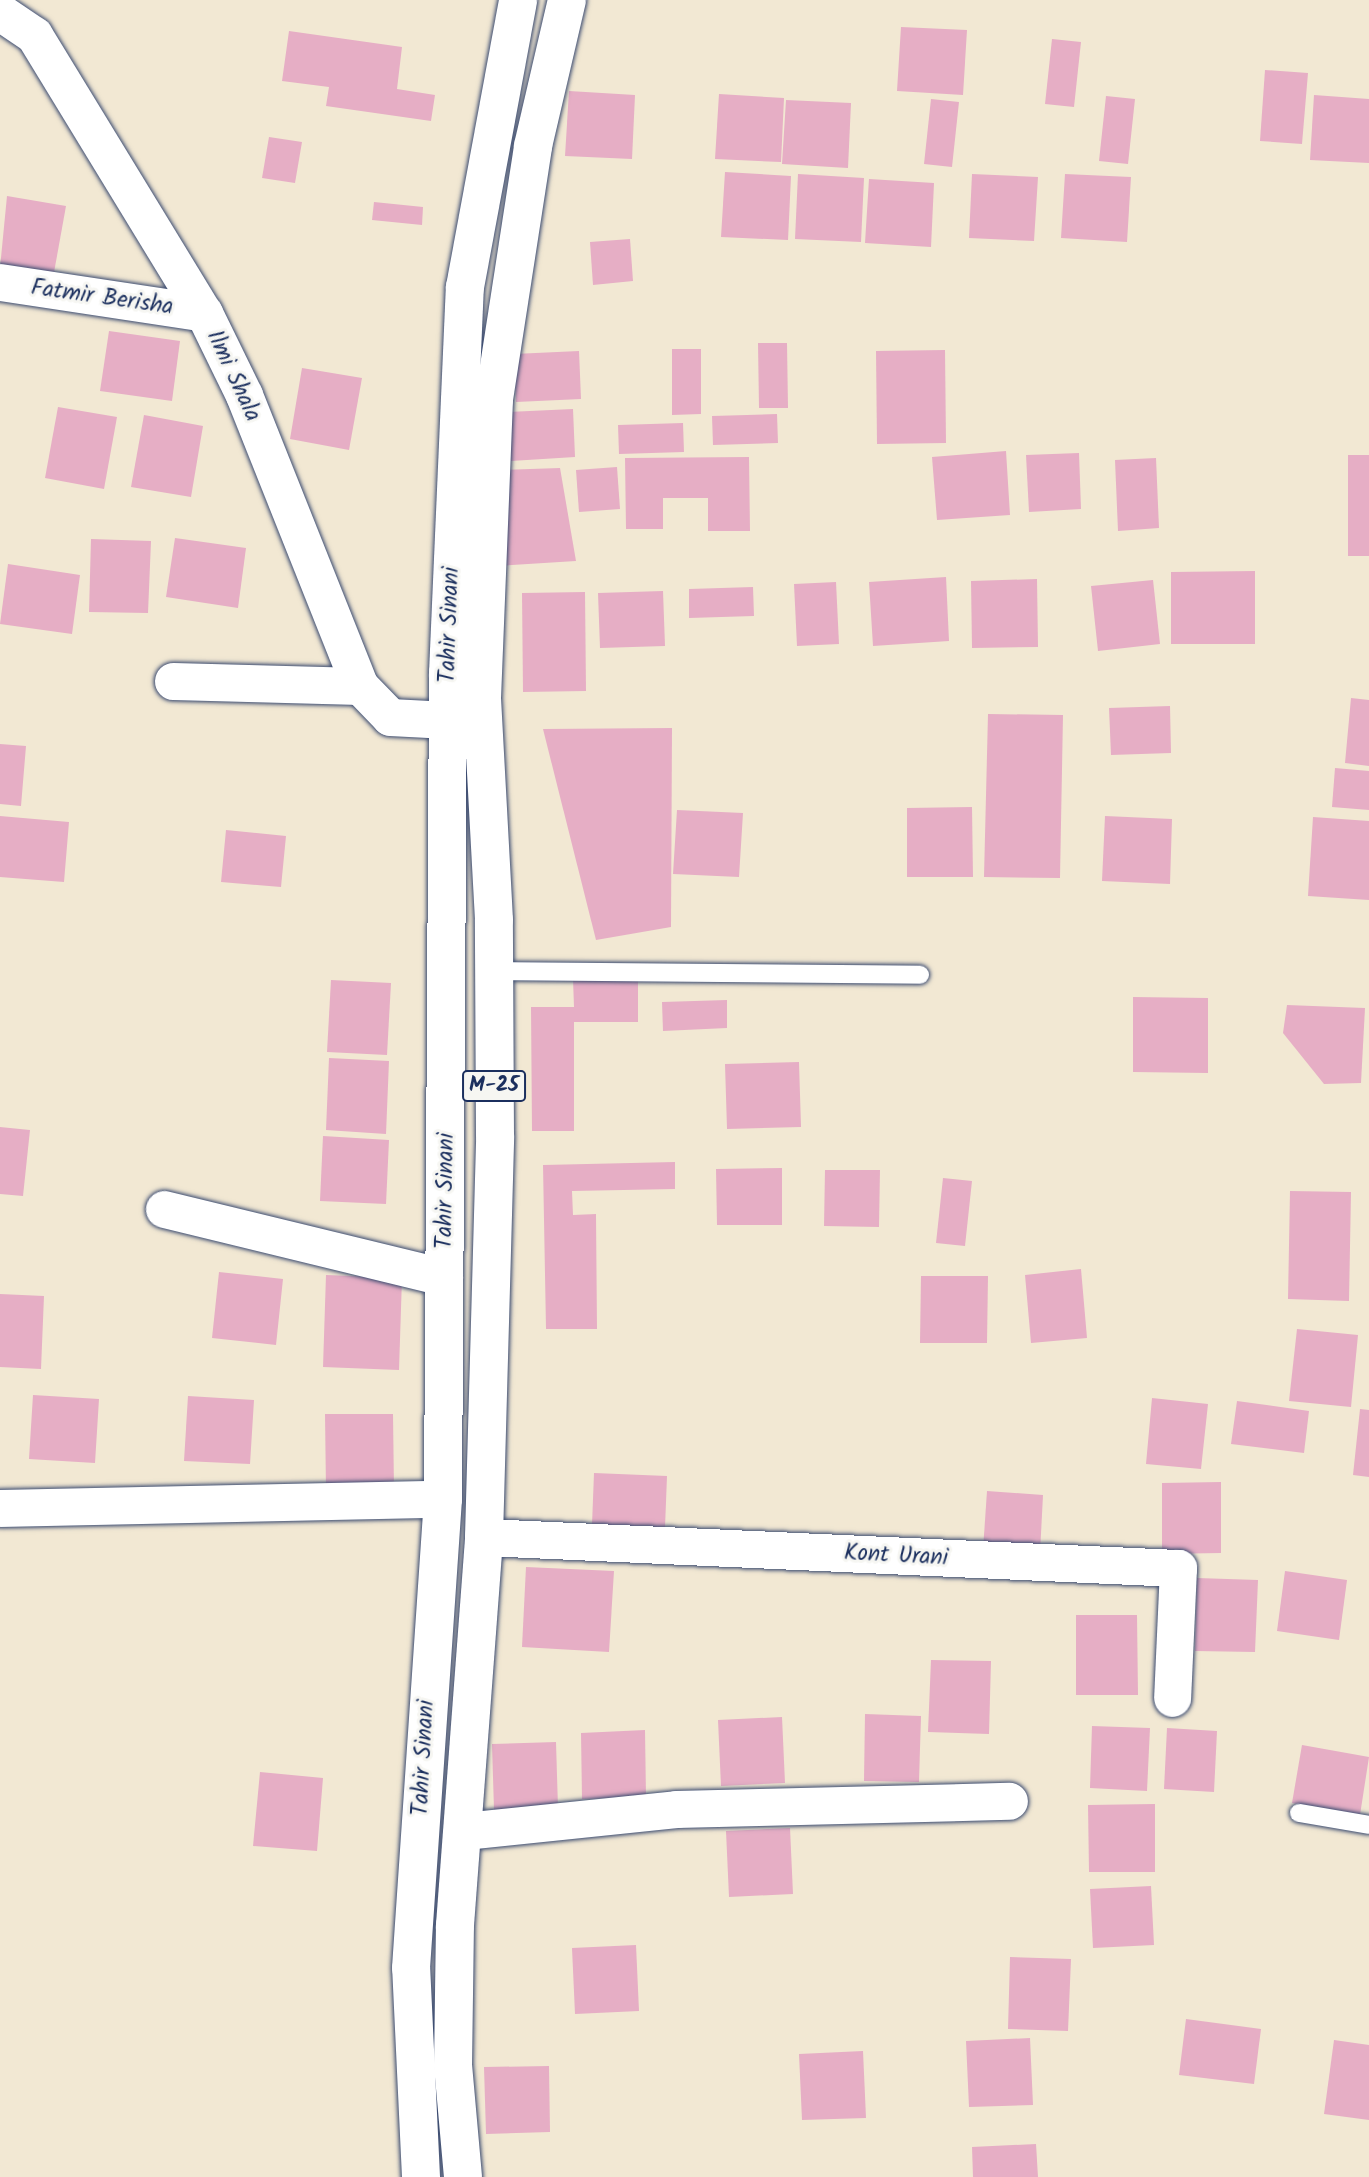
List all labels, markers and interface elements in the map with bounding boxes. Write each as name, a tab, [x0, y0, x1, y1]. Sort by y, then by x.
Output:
street label: Fatmir Berisha	[29, 274, 175, 322]
street label: Ilmi Shala	[200, 326, 266, 426]
street label: Tahir Sinani	[434, 566, 466, 684]
road number: M-25	[461, 1068, 527, 1104]
street label: Tahir Sinani	[431, 1133, 461, 1249]
street label: Kont Urani	[843, 1539, 949, 1573]
street label: Tahir Sinani	[407, 1699, 441, 1817]

